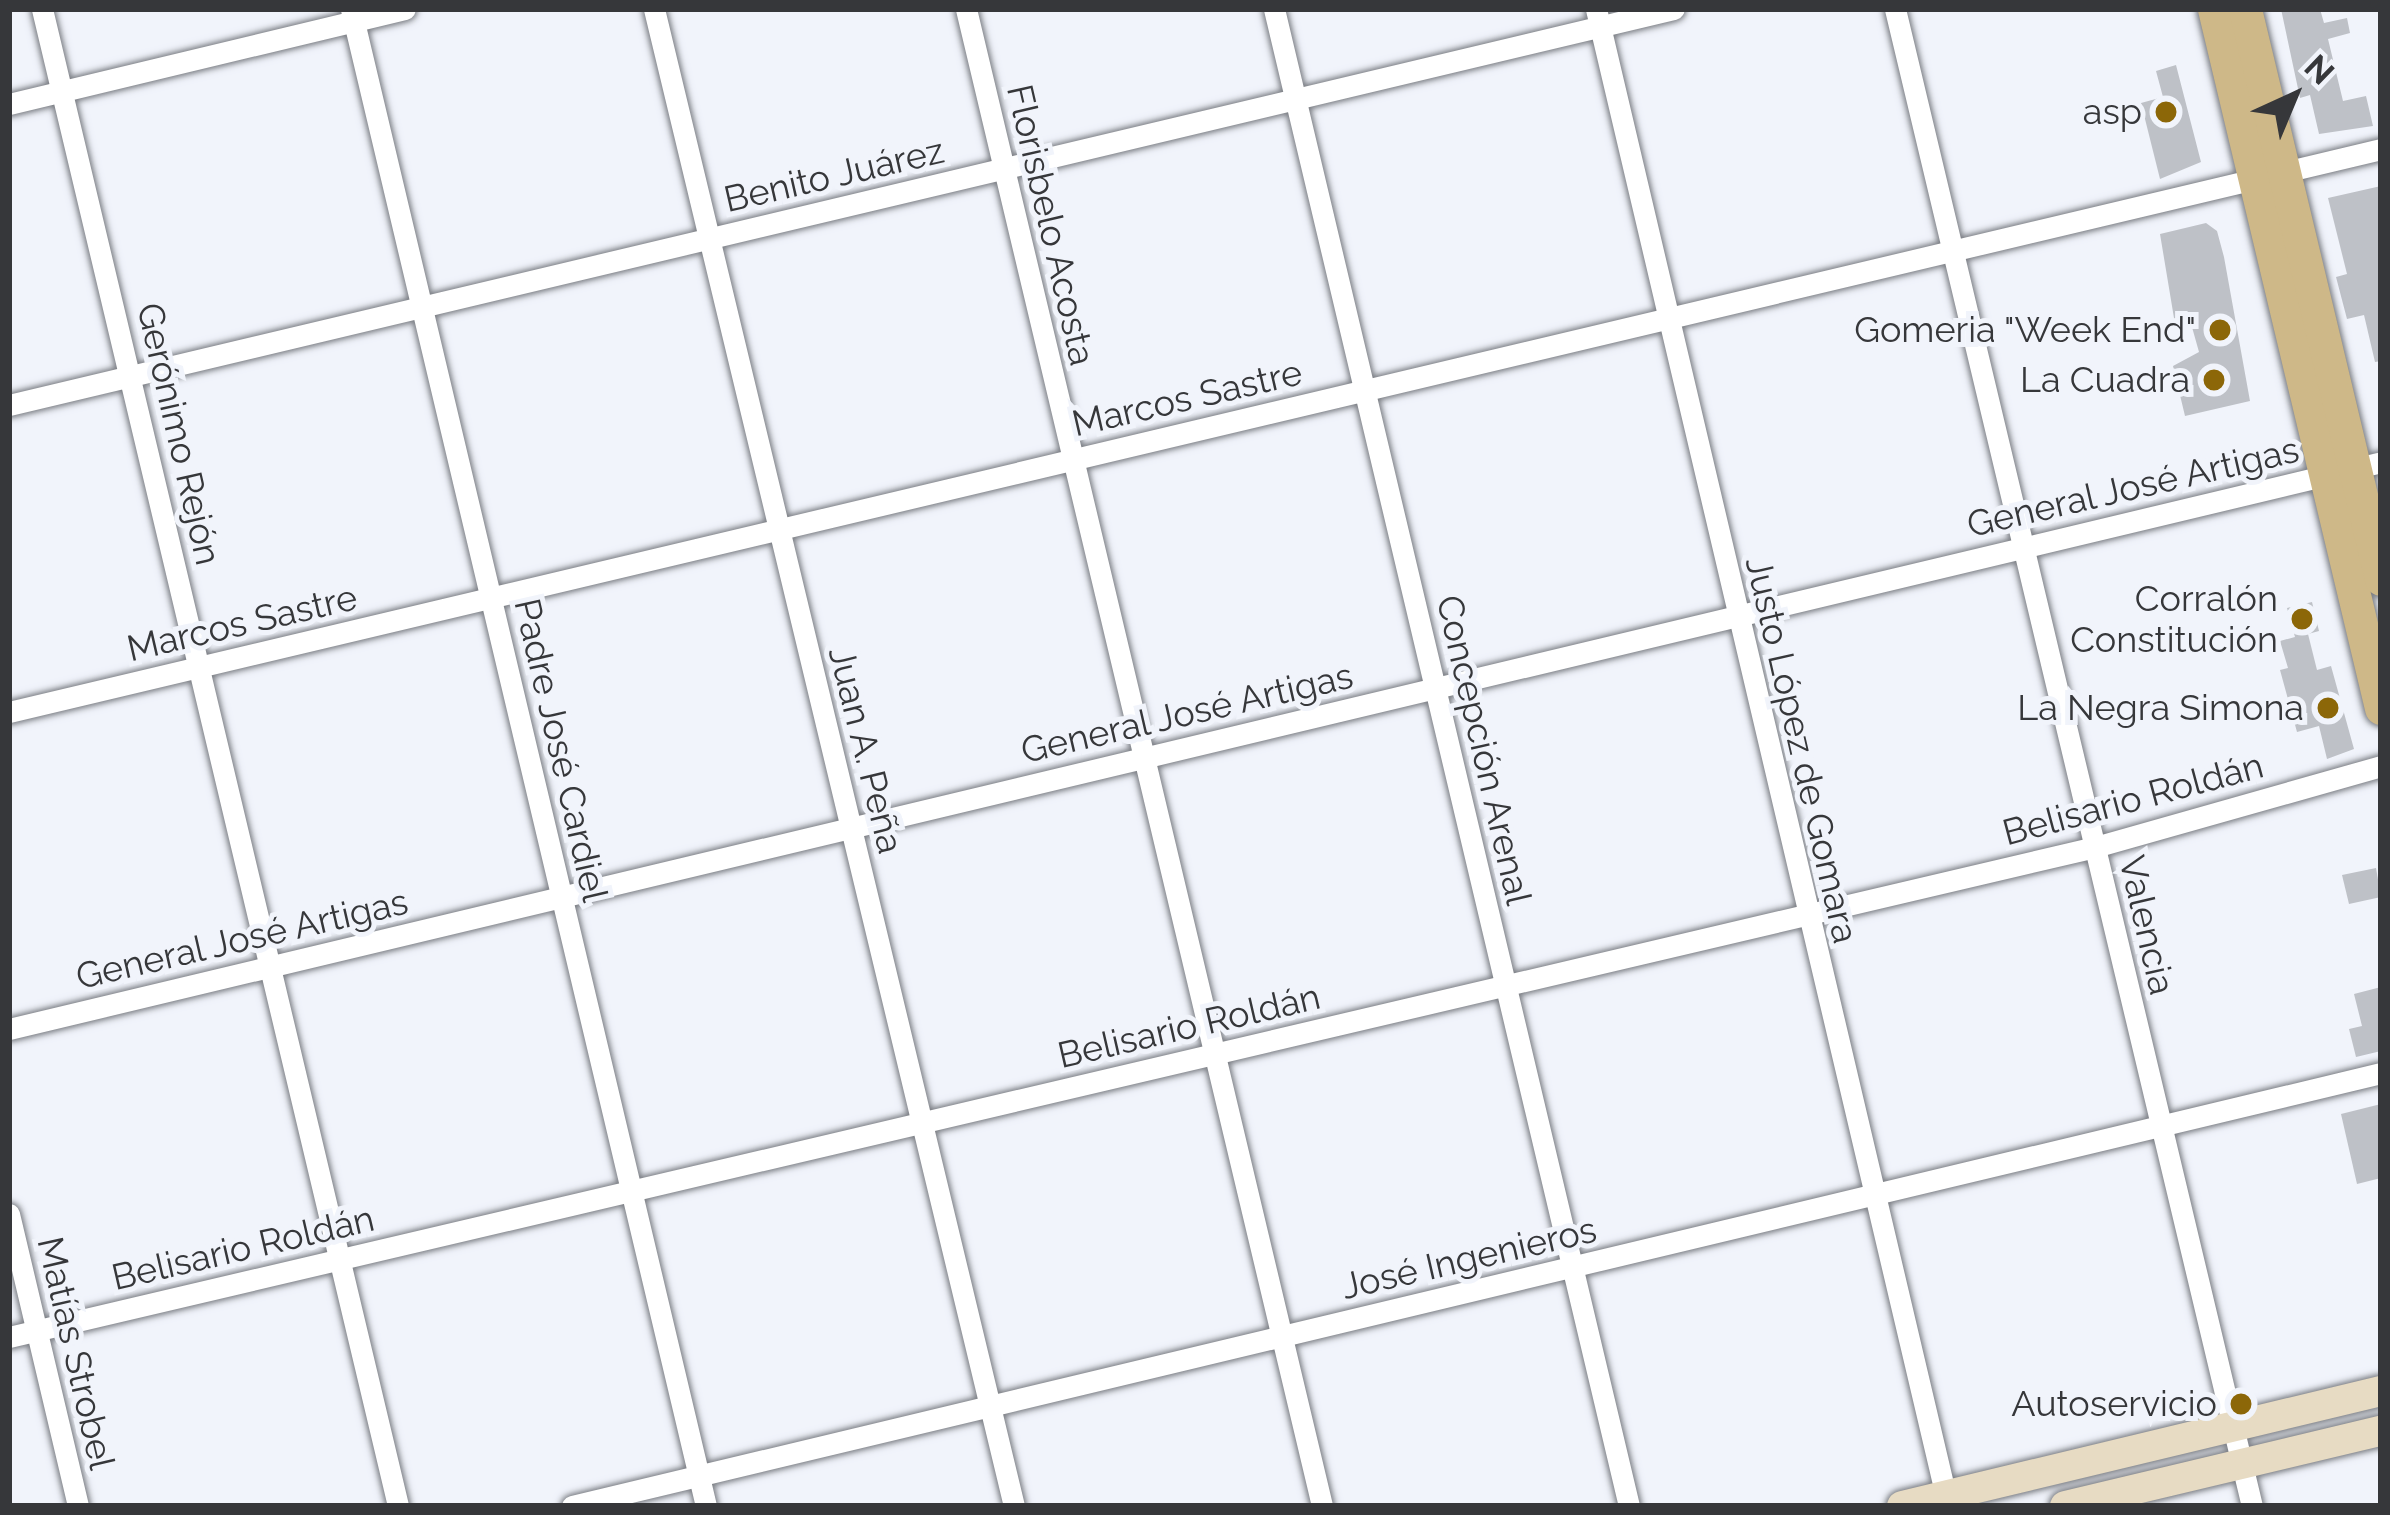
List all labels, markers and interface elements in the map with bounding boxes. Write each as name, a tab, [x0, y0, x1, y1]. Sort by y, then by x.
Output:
north arrow	[2234, 36, 2354, 156]
text: N	[2297, 47, 2342, 93]
street label: Florisbelo Acosta	[998, 80, 1104, 370]
place label: asp	[2083, 90, 2142, 134]
marker: asp	[2153, 99, 2179, 125]
street label: Benito Juárez	[719, 129, 949, 221]
street label: Gerónimo Rejón	[128, 299, 230, 569]
place label: Gomeria "Week End"	[1853, 308, 2196, 352]
marker: Gomeria "Week End"	[2207, 317, 2233, 343]
street label: Marcos Sastre	[1068, 351, 1306, 445]
place label: La Cuadra	[2020, 358, 2190, 402]
marker: La Cuadra	[2201, 367, 2227, 393]
street label: General José Artigas	[1961, 427, 2305, 547]
street label: Justo López de Gomara	[1737, 553, 1867, 947]
street label: Marcos Sastre	[123, 576, 361, 670]
place label: Corralón Constitución	[2070, 576, 2278, 661]
street label: Concepción Arenal	[1427, 591, 1541, 909]
street label: Padre José Cardiel	[505, 594, 617, 906]
marker: Corralón Constitución	[2289, 606, 2315, 632]
street label: Juan A. Peña	[819, 642, 913, 858]
street label: General José Artigas	[1015, 653, 1359, 773]
place label: La Negra Simona	[2017, 686, 2304, 730]
marker: La Negra Simona	[2315, 695, 2341, 721]
street label: Belisario Roldán	[1998, 743, 2268, 855]
street label: Valencia	[2110, 851, 2184, 999]
street label: General José Artigas	[70, 879, 414, 999]
street label: Belisario Roldán	[1054, 975, 1324, 1077]
street label: Belisario Roldán	[108, 1197, 378, 1299]
street label: José Ingenieros	[1337, 1208, 1601, 1308]
street label: Matías Strobel	[28, 1233, 124, 1473]
place label: Autoservicio	[2011, 1382, 2217, 1426]
marker: Autoservicio	[2228, 1391, 2254, 1417]

